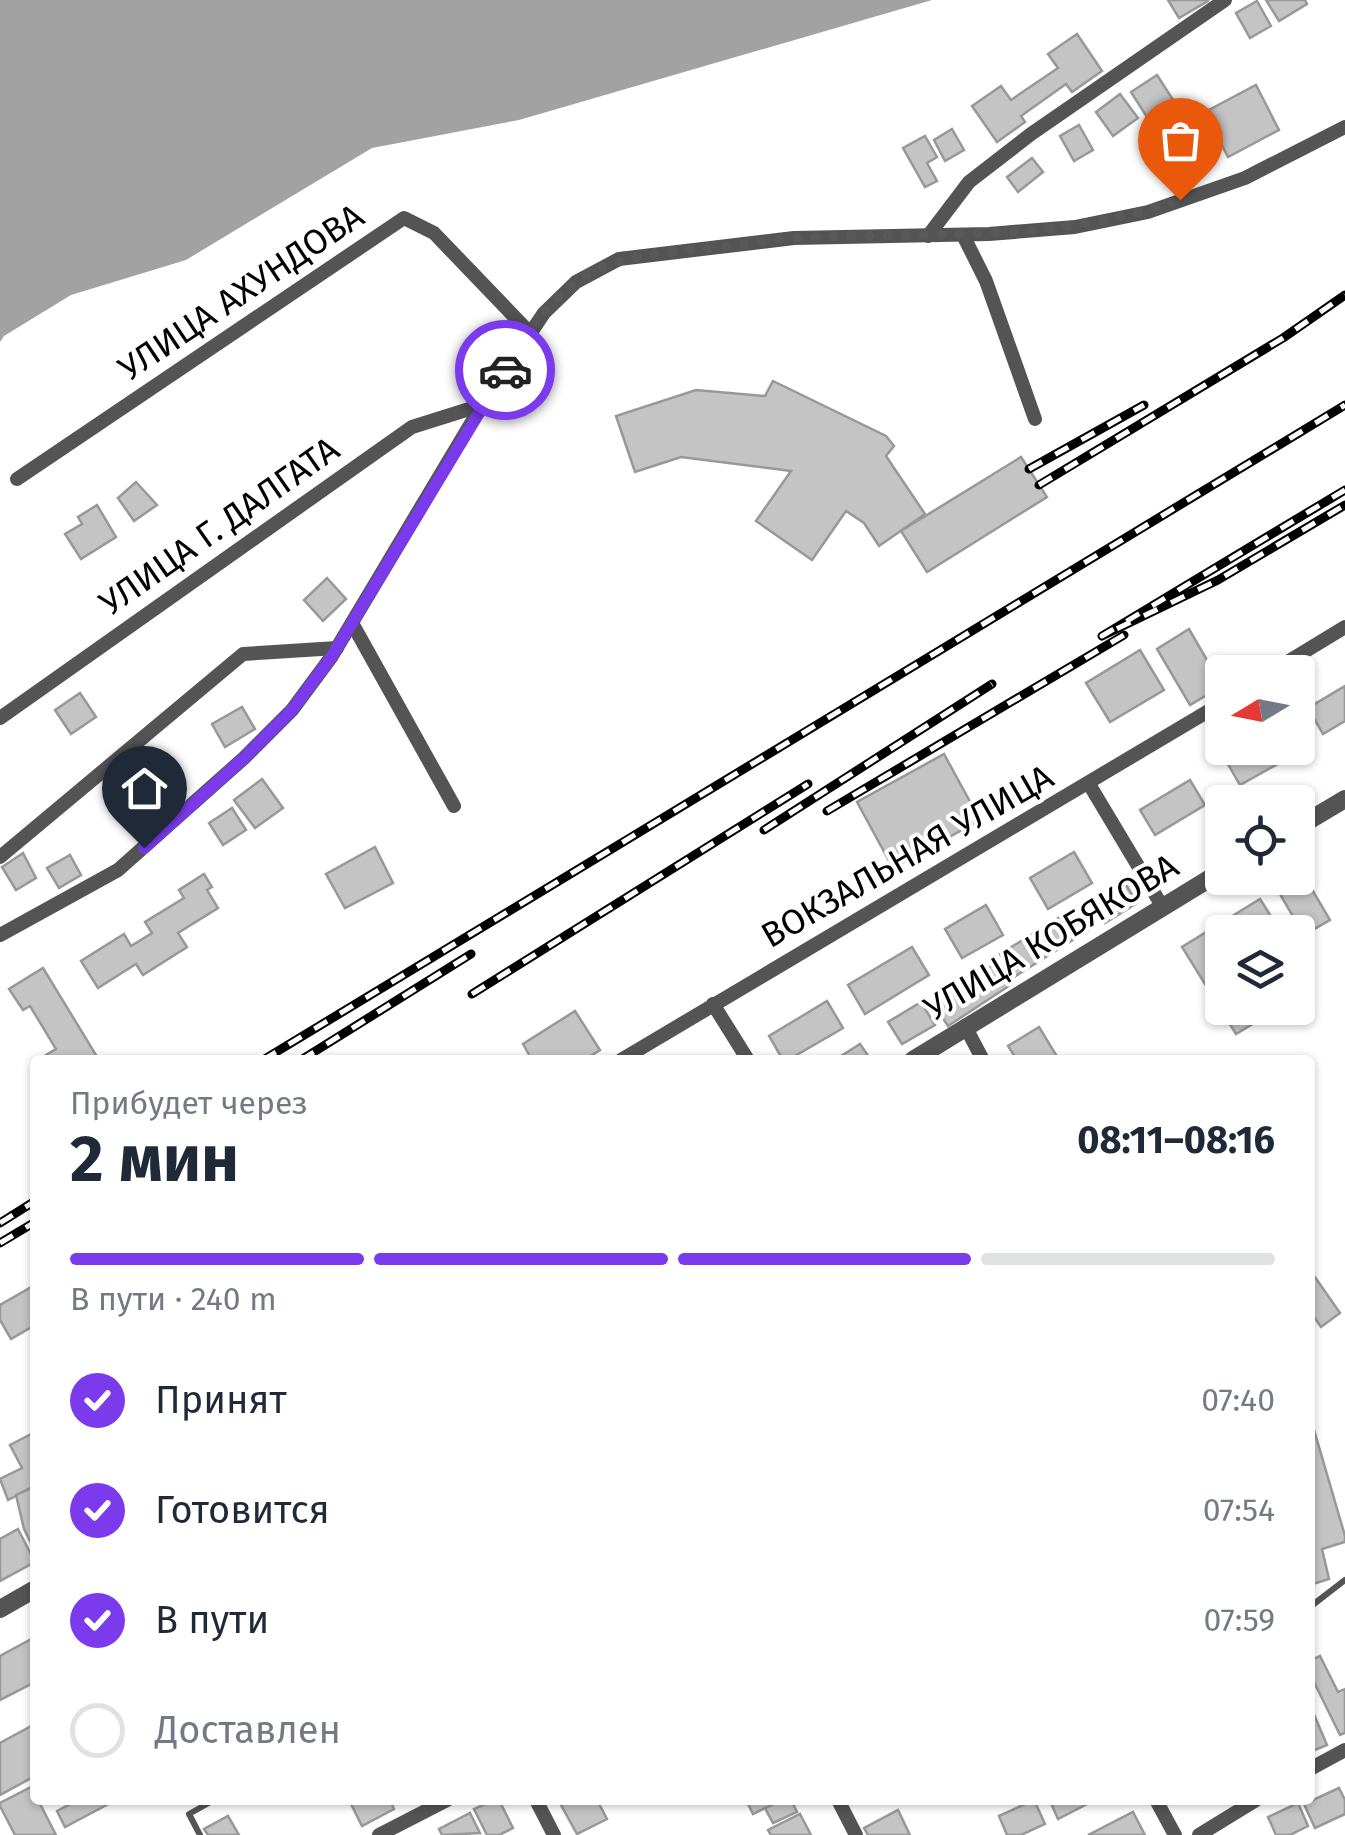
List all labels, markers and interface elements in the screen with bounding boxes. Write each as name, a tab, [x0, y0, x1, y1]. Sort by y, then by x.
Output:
pin	[1138, 98, 1223, 201]
icon: bag	[1153, 113, 1208, 168]
street label: УЛИЦА АХУНДОВА	[111, 195, 371, 389]
courier	[455, 320, 555, 420]
icon: car	[478, 343, 533, 398]
street label: УЛИЦА Г. ДАЛГАТА	[91, 428, 347, 624]
north arrow	[1205, 655, 1315, 765]
map controls	[1205, 655, 1315, 1025]
pin	[102, 746, 187, 849]
street label: ВОКЗАЛЬНАЯ УЛИЦА	[754, 755, 1060, 957]
icon: home	[117, 761, 172, 816]
button: locate	[1205, 785, 1315, 895]
street label: УЛИЦА КОБЯКОВА	[916, 845, 1186, 1029]
button: layers	[1205, 915, 1315, 1025]
text: Прибудет через	[70, 1084, 308, 1122]
text: 08:11–08:16	[1077, 1117, 1275, 1163]
text: 2 мин	[70, 1120, 239, 1198]
text: В пути · 240 m	[70, 1280, 277, 1318]
icon: check	[70, 1373, 125, 1428]
text: Принят	[155, 1377, 287, 1423]
text: 07:40	[1201, 1381, 1275, 1419]
icon: check	[70, 1483, 125, 1538]
text: Готовится	[155, 1487, 330, 1533]
text: 07:54	[1203, 1491, 1275, 1529]
icon: check	[70, 1593, 125, 1648]
text: В пути	[155, 1597, 269, 1643]
text: 07:59	[1203, 1601, 1275, 1639]
text: Доставлен	[155, 1707, 341, 1753]

